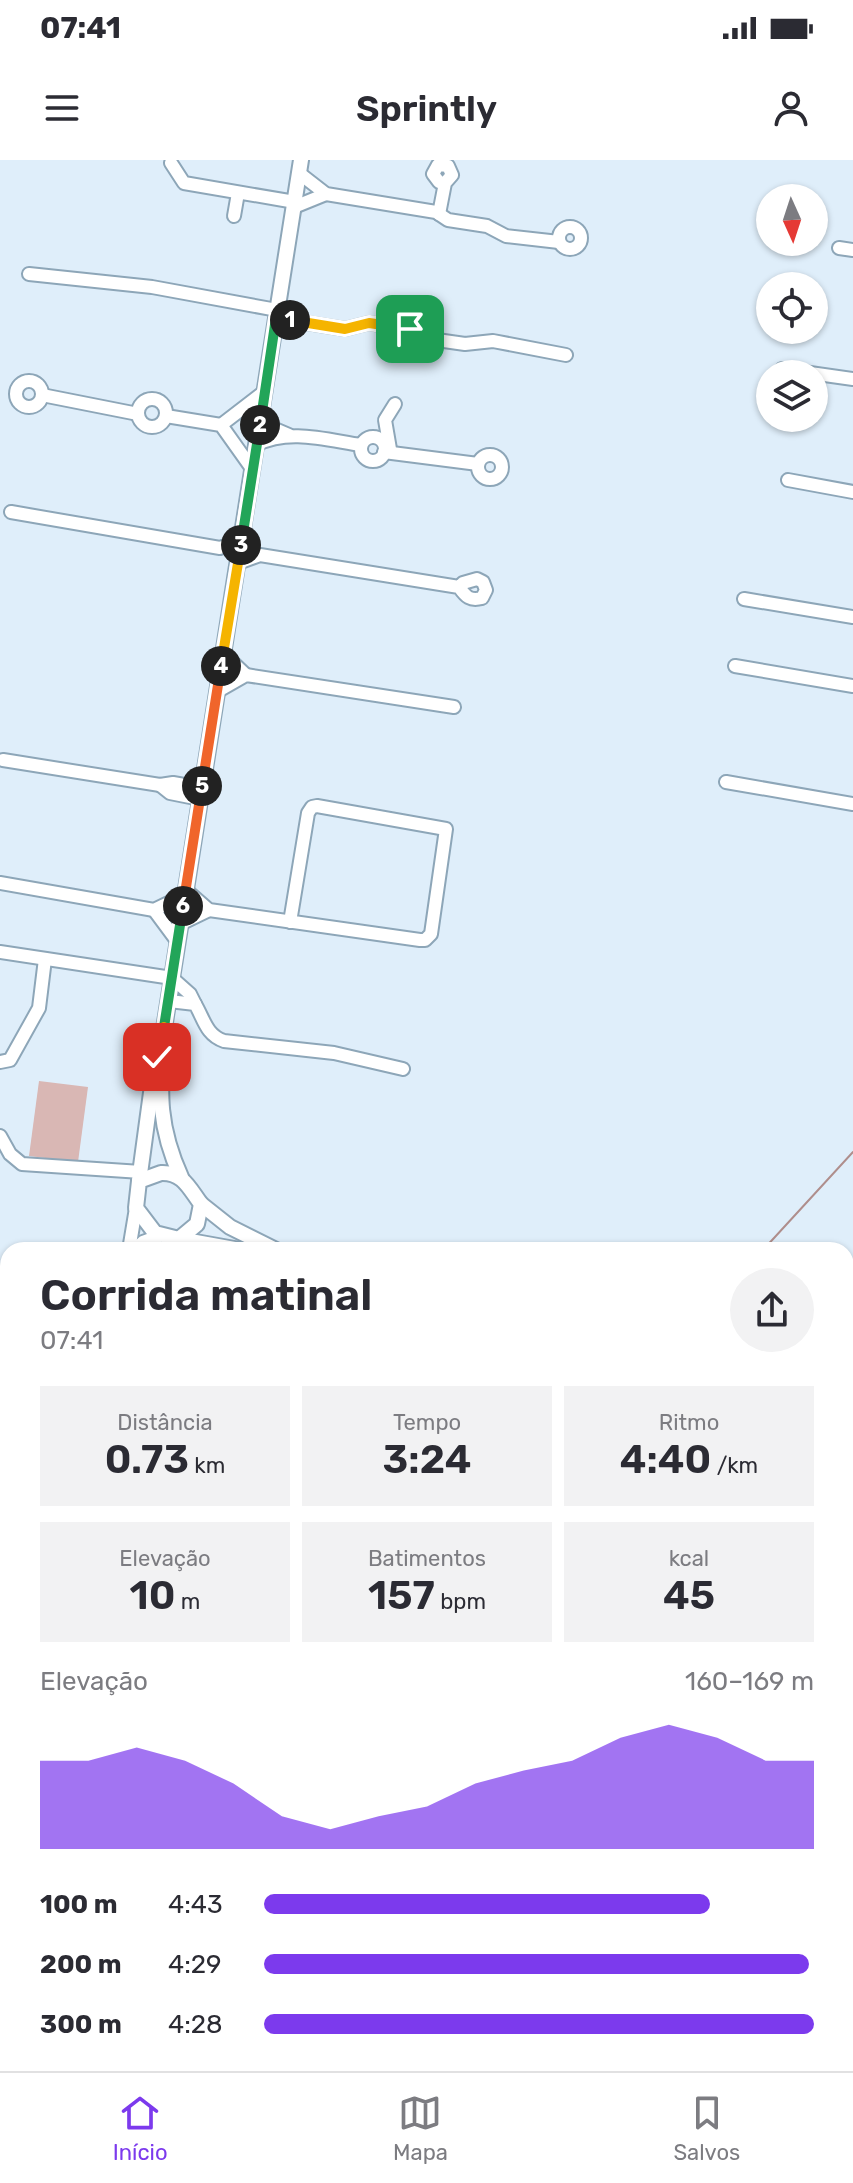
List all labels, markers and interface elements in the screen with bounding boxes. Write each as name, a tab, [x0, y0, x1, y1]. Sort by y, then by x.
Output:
text: 07:41	[40, 10, 121, 46]
icon: menu	[40, 86, 84, 130]
icon: person	[769, 86, 813, 130]
text: Sprintly	[356, 87, 497, 130]
north arrow	[756, 184, 828, 256]
map controls	[756, 184, 828, 432]
button: locate	[756, 272, 828, 344]
pin	[376, 295, 444, 363]
pin: 1	[270, 300, 310, 340]
text: 1	[285, 306, 295, 333]
icon: arrive	[388, 307, 432, 351]
button: layers	[756, 360, 828, 432]
pin: 2	[240, 405, 280, 445]
text: 2	[253, 411, 267, 438]
pin: 3	[221, 525, 261, 565]
text: 3	[234, 531, 248, 558]
pin: 4	[201, 646, 241, 686]
text: 4	[213, 652, 229, 679]
pin: 5	[182, 766, 222, 806]
text: 5	[195, 772, 209, 799]
pin: 6	[163, 886, 203, 926]
text: 6	[176, 892, 190, 919]
pin	[123, 1023, 191, 1091]
icon: check	[135, 1035, 179, 1079]
button: share	[730, 1268, 814, 1352]
text: Corrida matinal	[40, 1269, 372, 1321]
text: 07:41	[40, 1325, 103, 1356]
text: Distância	[117, 1409, 213, 1436]
text: Tempo	[393, 1409, 461, 1436]
text: Ritmo	[659, 1409, 719, 1436]
text: 0.73	[105, 1436, 189, 1483]
text: 3:24	[383, 1436, 471, 1483]
text: 4:40	[620, 1436, 711, 1483]
text: km	[189, 1452, 225, 1479]
text: /km	[711, 1452, 758, 1479]
text: Elevação	[119, 1545, 211, 1572]
text: Batimentos	[368, 1545, 486, 1572]
text: kcal	[669, 1545, 709, 1572]
text: 10	[130, 1572, 175, 1619]
text: 157	[368, 1572, 435, 1619]
text: 45	[663, 1572, 715, 1619]
text: m	[175, 1588, 200, 1615]
text: bpm	[435, 1588, 486, 1615]
text: Elevação	[40, 1666, 148, 1697]
text: 160–169 m	[685, 1666, 814, 1697]
text: 100 m	[40, 1889, 118, 1920]
text: 4:43	[168, 1889, 223, 1920]
text: 200 m	[40, 1949, 122, 1980]
text: 4:29	[168, 1949, 221, 1980]
text: 300 m	[40, 2009, 122, 2040]
text: 4:28	[168, 2009, 223, 2040]
tab: Início	[113, 2091, 168, 2166]
tab: Mapa	[393, 2091, 448, 2166]
tab: Salvos	[673, 2091, 740, 2166]

